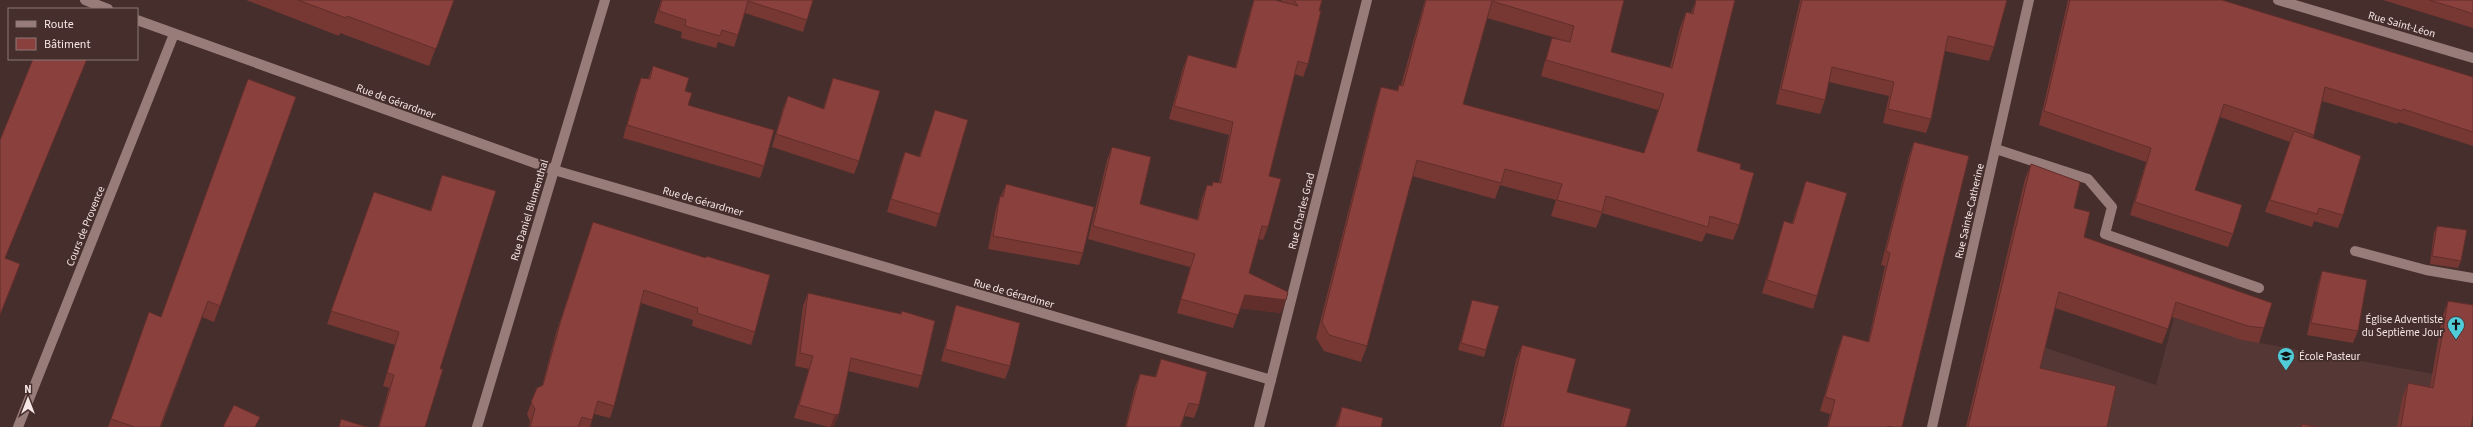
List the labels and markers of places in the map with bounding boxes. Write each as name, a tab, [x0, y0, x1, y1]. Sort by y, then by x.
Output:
place label: Église Adventiste du Septième Jour	[2362, 312, 2444, 340]
church icon: Église Adventiste du Septième Jour	[2446, 315, 2466, 340]
school or university icon: École Pasteur	[2276, 346, 2296, 371]
place label: École Pasteur	[2299, 349, 2361, 364]

